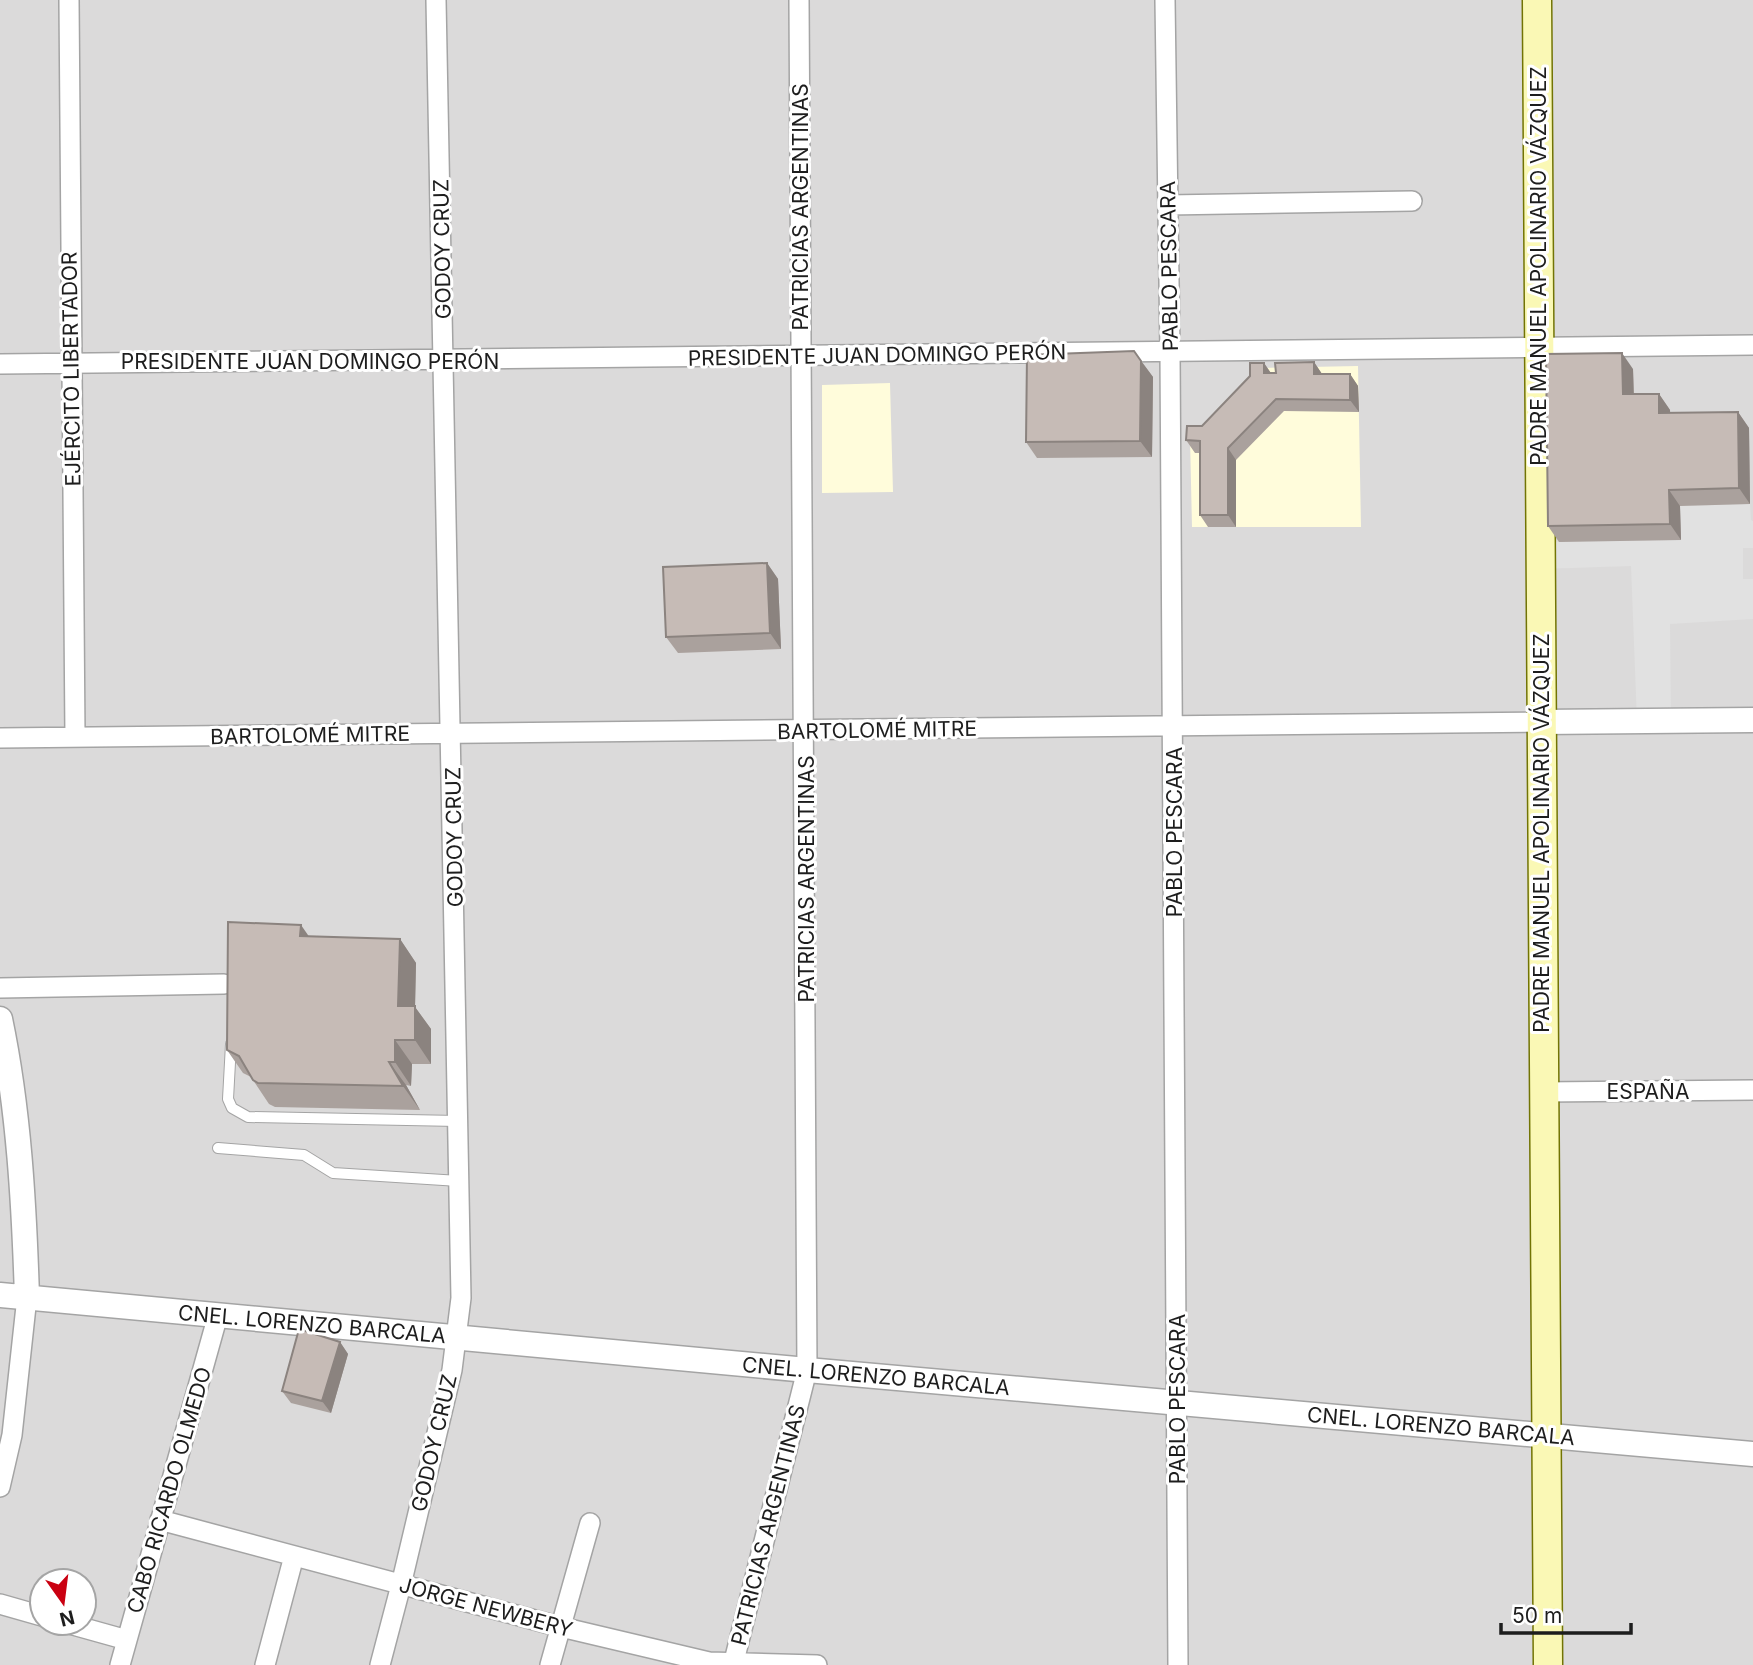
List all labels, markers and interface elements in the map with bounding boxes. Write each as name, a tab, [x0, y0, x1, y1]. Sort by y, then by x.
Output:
street label: PADRE MANUEL APOLINARIO VÁZQUEZ	[1525, 66, 1551, 466]
street label: PATRICIAS ARGENTINAS	[788, 83, 813, 331]
street label: GODOY CRUZ	[428, 179, 456, 319]
street label: PABLO PESCARA	[1155, 181, 1183, 351]
street label: EJÉRCITO LIBERTADOR	[55, 251, 86, 487]
street label: PRESIDENTE JUAN DOMINGO PERÓN	[688, 338, 1066, 371]
street label: PRESIDENTE JUAN DOMINGO PERÓN	[121, 348, 499, 374]
street label: PADRE MANUEL APOLINARIO VÁZQUEZ	[1528, 633, 1554, 1033]
street label: BARTOLOMÉ MITRE	[777, 715, 977, 744]
street label: BARTOLOMÉ MITRE	[210, 720, 410, 749]
street label: PABLO PESCARA	[1162, 747, 1187, 917]
street label: PATRICIAS ARGENTINAS	[794, 755, 819, 1003]
street label: GODOY CRUZ	[440, 767, 468, 907]
street label: ESPAÑA	[1607, 1078, 1689, 1104]
street label: CNEL. LORENZO BARCALA	[177, 1300, 447, 1348]
street label: PABLO PESCARA	[1165, 1314, 1190, 1484]
street label: CNEL. LORENZO BARCALA	[741, 1352, 1011, 1400]
street label: CABO RICARDO OLMEDO	[122, 1364, 216, 1616]
street label: GODOY CRUZ	[406, 1372, 462, 1514]
street label: PATRICIAS ARGENTINAS	[726, 1402, 810, 1648]
street label: CNEL. LORENZO BARCALA	[1306, 1402, 1576, 1450]
north arrow	[28, 1567, 98, 1637]
street label: JORGE NEWBERY	[397, 1572, 575, 1642]
scale bar	[1501, 1592, 1630, 1636]
text: 50 m	[1512, 1603, 1562, 1628]
text: N	[57, 1605, 77, 1631]

